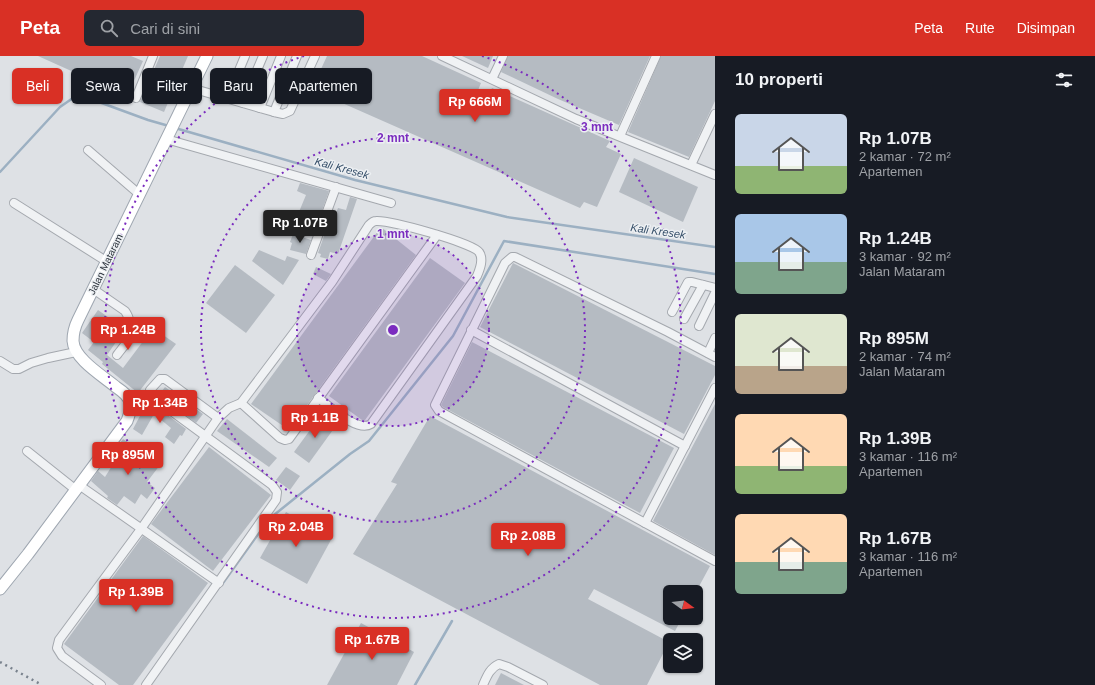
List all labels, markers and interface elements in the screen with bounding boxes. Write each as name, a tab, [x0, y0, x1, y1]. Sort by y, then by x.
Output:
search box	[84, 10, 364, 46]
text: Peta	[20, 17, 60, 38]
icon: search	[98, 17, 120, 39]
text: Cari di sini	[130, 20, 200, 37]
text: Peta	[914, 20, 943, 36]
text: Rute	[965, 20, 995, 36]
text: Disimpan	[1017, 20, 1075, 36]
chip: Beli	[12, 68, 63, 104]
chip: Sewa	[71, 68, 134, 104]
chip: Filter	[142, 68, 202, 104]
chip: Baru	[210, 68, 267, 104]
chip: Apartemen	[275, 68, 372, 104]
icon: filters	[1053, 69, 1075, 91]
text: 10 properti	[735, 70, 823, 89]
pin: Rp 666M	[438, 89, 512, 123]
text: Rp 666M	[448, 94, 502, 109]
text: 3 mnt	[581, 120, 613, 134]
text: Rp 1.07B	[859, 129, 932, 148]
icon: home	[767, 130, 815, 178]
text: 2 mnt	[377, 131, 409, 145]
text: 2 kamar · 72 m²	[859, 149, 951, 164]
water label: Kali Kresek	[314, 155, 371, 181]
text: Apartemen	[859, 164, 923, 179]
pin: Rp 1.07B	[259, 210, 341, 244]
text: Rp 1.07B	[272, 215, 328, 230]
water label: Kali Kresek	[630, 221, 687, 241]
text: 1 mnt	[377, 227, 409, 241]
text: Rp 1.24B	[859, 229, 932, 248]
icon: home	[767, 230, 815, 278]
street label: Jalan Mataram	[86, 232, 125, 296]
text: 3 kamar · 92 m²	[859, 249, 951, 264]
text: Jalan Mataram	[859, 264, 945, 279]
pin: Rp 1.24B	[87, 317, 169, 351]
text: Rp 1.24B	[100, 322, 156, 337]
centre of rings	[386, 323, 400, 337]
text: Rp 895M	[859, 329, 929, 348]
icon: home	[767, 330, 815, 378]
text: 2 kamar · 74 m²	[859, 349, 951, 364]
text: Jalan Mataram	[859, 364, 945, 379]
pin: Rp 1.34B	[119, 390, 201, 424]
text: Rp 1.34B	[132, 395, 188, 410]
pin: Rp 1.1B	[278, 405, 352, 439]
text: Rp 1.1B	[291, 410, 339, 425]
text: Rp 1.39B	[859, 429, 932, 448]
icon: home	[767, 430, 815, 478]
pin: Rp 895M	[91, 442, 165, 476]
text: Rp 895M	[101, 447, 155, 462]
text: 3 kamar · 116 m²	[859, 449, 957, 464]
text: Apartemen	[859, 464, 923, 479]
pin: Rp 2.04B	[255, 514, 337, 548]
text: Rp 2.04B	[268, 519, 324, 534]
pin: Rp 2.08B	[487, 523, 569, 557]
text: Rp 2.08B	[500, 528, 556, 543]
text: Rp 1.67B	[859, 529, 932, 548]
icon: home	[767, 530, 815, 578]
text: 3 kamar · 116 m²	[859, 549, 957, 564]
text: Apartemen	[859, 564, 923, 579]
pin: Rp 1.39B	[95, 579, 177, 613]
text: Rp 1.39B	[108, 584, 164, 599]
north arrow	[663, 585, 703, 625]
map controls	[663, 585, 703, 673]
pin: Rp 1.67B	[331, 627, 413, 661]
text: Rp 1.67B	[344, 632, 400, 647]
button: layers	[663, 633, 703, 673]

